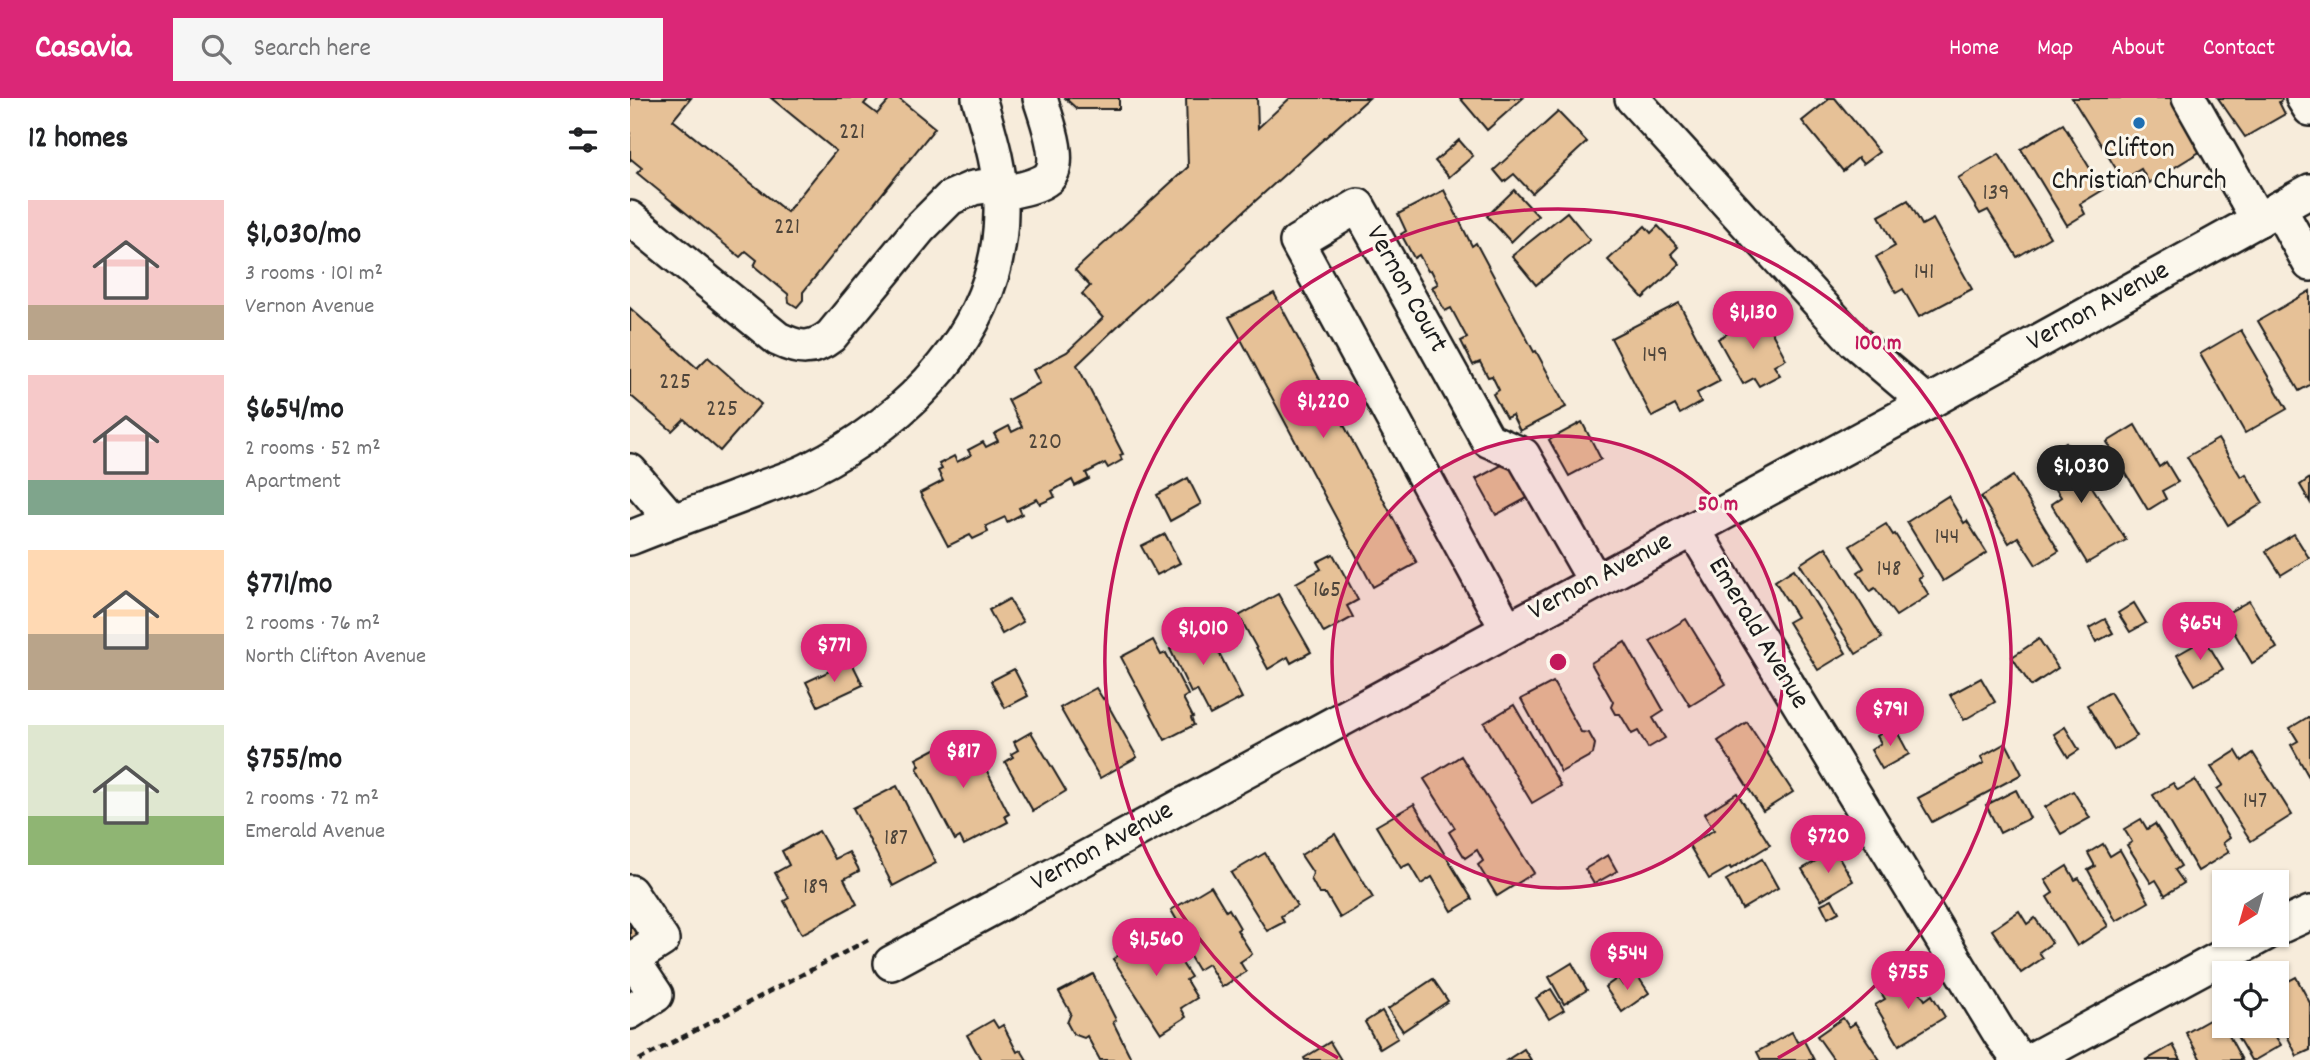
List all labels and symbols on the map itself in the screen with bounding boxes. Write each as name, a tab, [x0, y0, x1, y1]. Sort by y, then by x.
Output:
marker: Clifton Christian Church	[2131, 115, 2147, 131]
house number: 221	[839, 116, 865, 150]
place label: Clifton Christian Church	[2051, 131, 2227, 203]
house number: 139	[1983, 177, 2009, 211]
house number: 221	[774, 211, 800, 245]
street label: Vernon Court	[1354, 219, 1456, 361]
street label: Vernon Avenue	[2020, 252, 2178, 364]
house number: 141	[1914, 256, 1934, 290]
pin: $1,130	[1696, 292, 1810, 351]
text: 100 m	[1855, 330, 1901, 360]
house number: 149	[1642, 339, 1668, 373]
house number: 225	[659, 366, 691, 400]
pin: $1,220	[1266, 380, 1380, 440]
house number: 225	[706, 393, 738, 427]
house number: 220	[1028, 426, 1062, 460]
pin: $1,030	[2024, 446, 2138, 505]
text: 50 m	[1698, 491, 1738, 521]
house number: 144	[1934, 521, 1960, 555]
street label: Vernon Avenue	[1522, 523, 1680, 633]
street label: Emerald Avenue	[1696, 551, 1818, 717]
house number: 148	[1877, 553, 1901, 587]
house number: 165	[1313, 574, 1341, 608]
pin: $654	[2159, 602, 2241, 662]
pin: $1,010	[1146, 608, 1260, 667]
pin: $771	[793, 624, 875, 684]
centre of rings	[1546, 650, 1570, 674]
pin: $791	[1849, 688, 1931, 748]
pin: $817	[922, 730, 1004, 790]
house number: 147	[2243, 785, 2267, 819]
street label: Vernon Avenue	[1024, 792, 1182, 904]
pin: $720	[1787, 816, 1869, 875]
house number: 187	[884, 822, 908, 856]
north arrow	[2212, 870, 2289, 947]
house number: 189	[803, 871, 829, 905]
pin: $1,560	[1099, 918, 1213, 978]
pin: $544	[1586, 932, 1668, 992]
pin: $755	[1867, 951, 1949, 1011]

